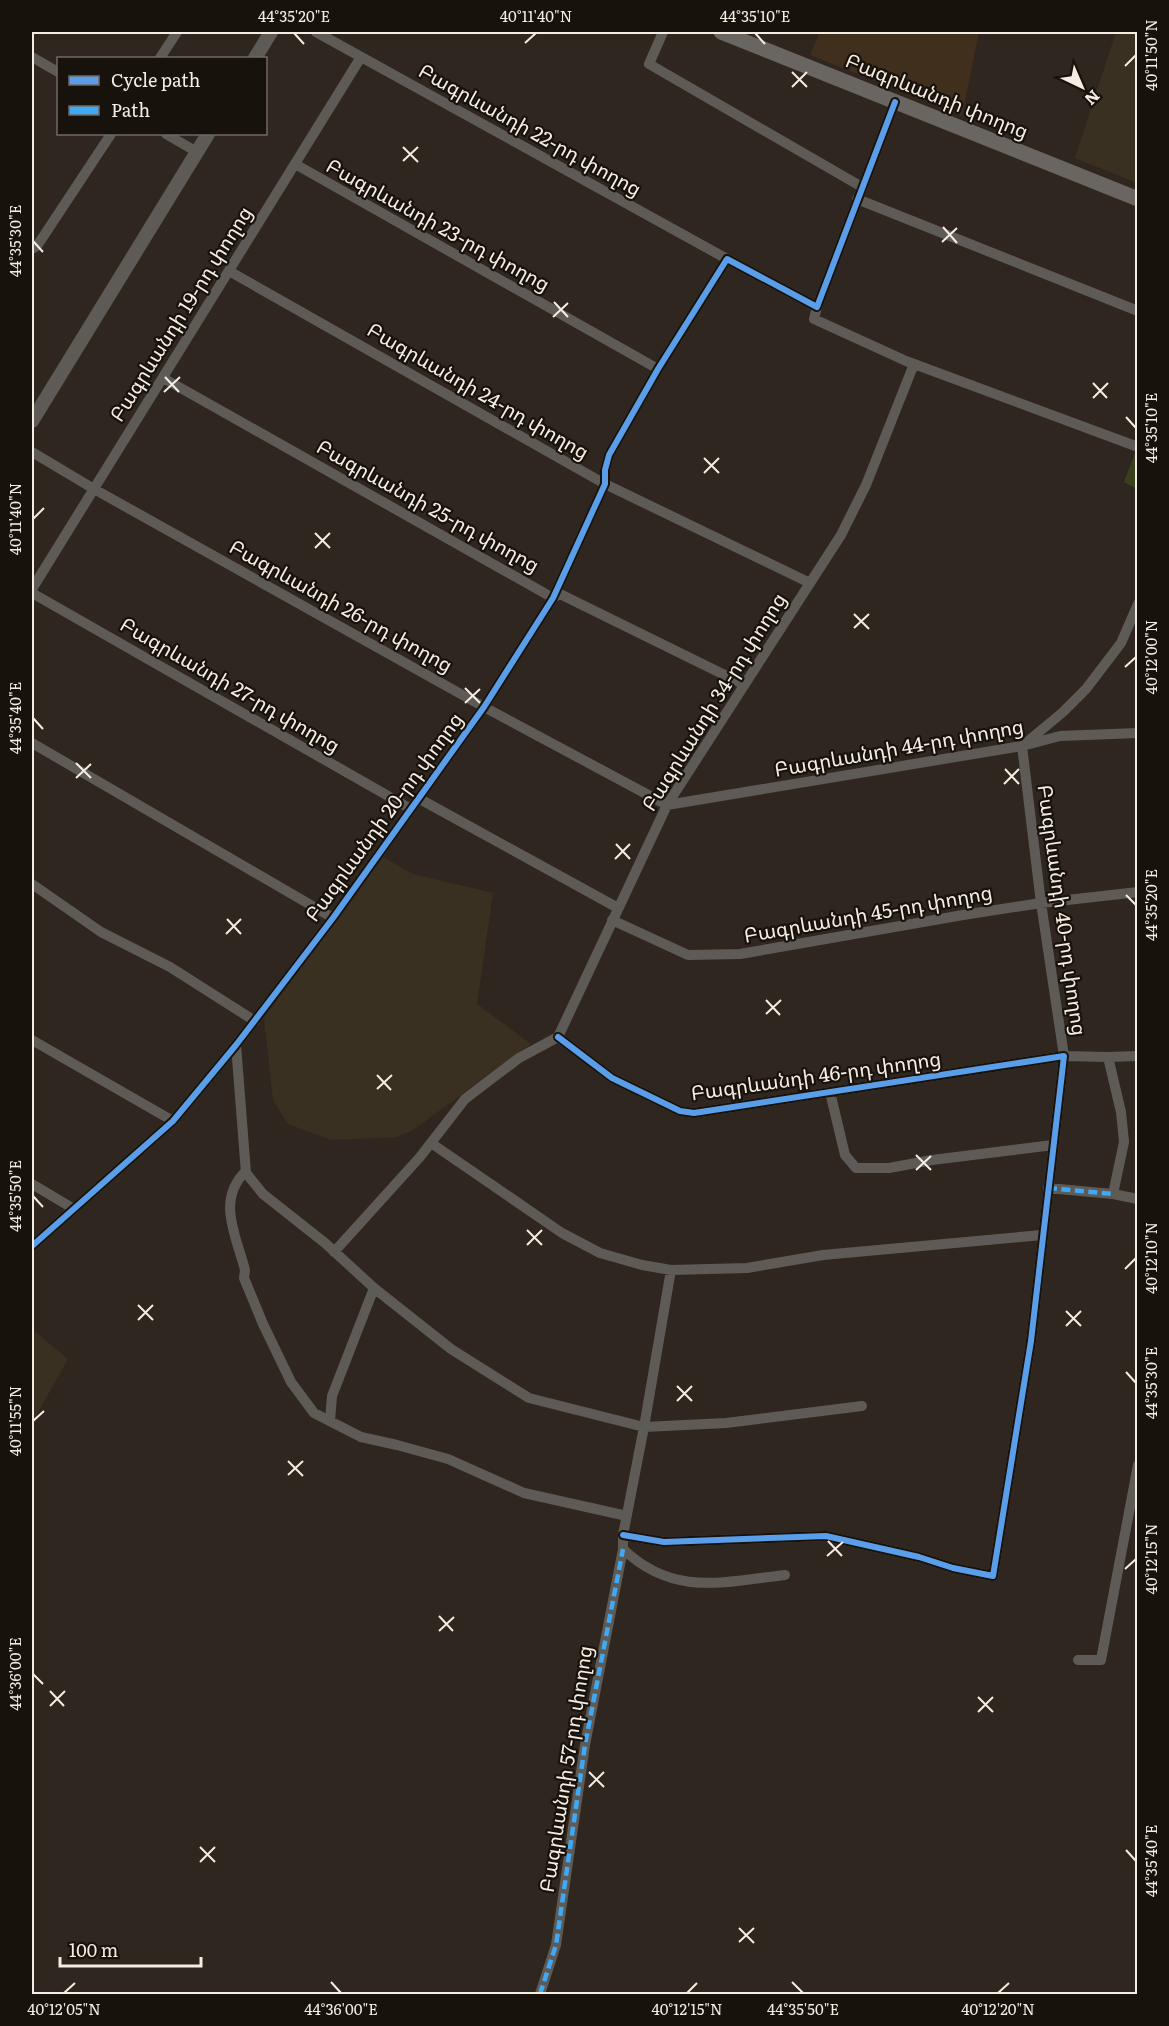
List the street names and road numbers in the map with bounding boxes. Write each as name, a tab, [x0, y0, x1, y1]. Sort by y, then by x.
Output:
street label: Բագրևանդի փողոց	[842, 44, 1034, 145]
street label: Բագրևանդի 22-րդ փողոց	[414, 54, 648, 202]
street label: Բագրևանդի 23-րդ փողոց	[322, 149, 556, 297]
street label: Բագրևանդի 19-րդ փողոց	[101, 199, 258, 427]
street label: Բագրևանդի 24-րդ փողոց	[362, 313, 596, 465]
street label: Բագրևանդի 25-րդ փողոց	[312, 430, 546, 578]
street label: Բագրևանդի 26-րդ փողոց	[225, 530, 459, 678]
street label: Բագրևանդի 34-րդ փողոց	[633, 586, 792, 816]
street label: Բագրևանդի 27-րդ փողոց	[115, 608, 347, 759]
street label: Բագրևանդի 20-րդ փողոց	[296, 705, 469, 927]
street label: Բագրևանդի 44-րդ փողոց	[772, 709, 1026, 783]
street label: Բագրևանդի 40-րդ փողոց	[1032, 782, 1096, 1037]
street label: Բագրևանդի 45-րդ փողոց	[741, 875, 994, 949]
street label: Բագրևանդի 46-րդ փողոց	[689, 1042, 943, 1106]
street label: Բագրևանդի 57-րդ փողոց	[530, 1643, 598, 1894]

